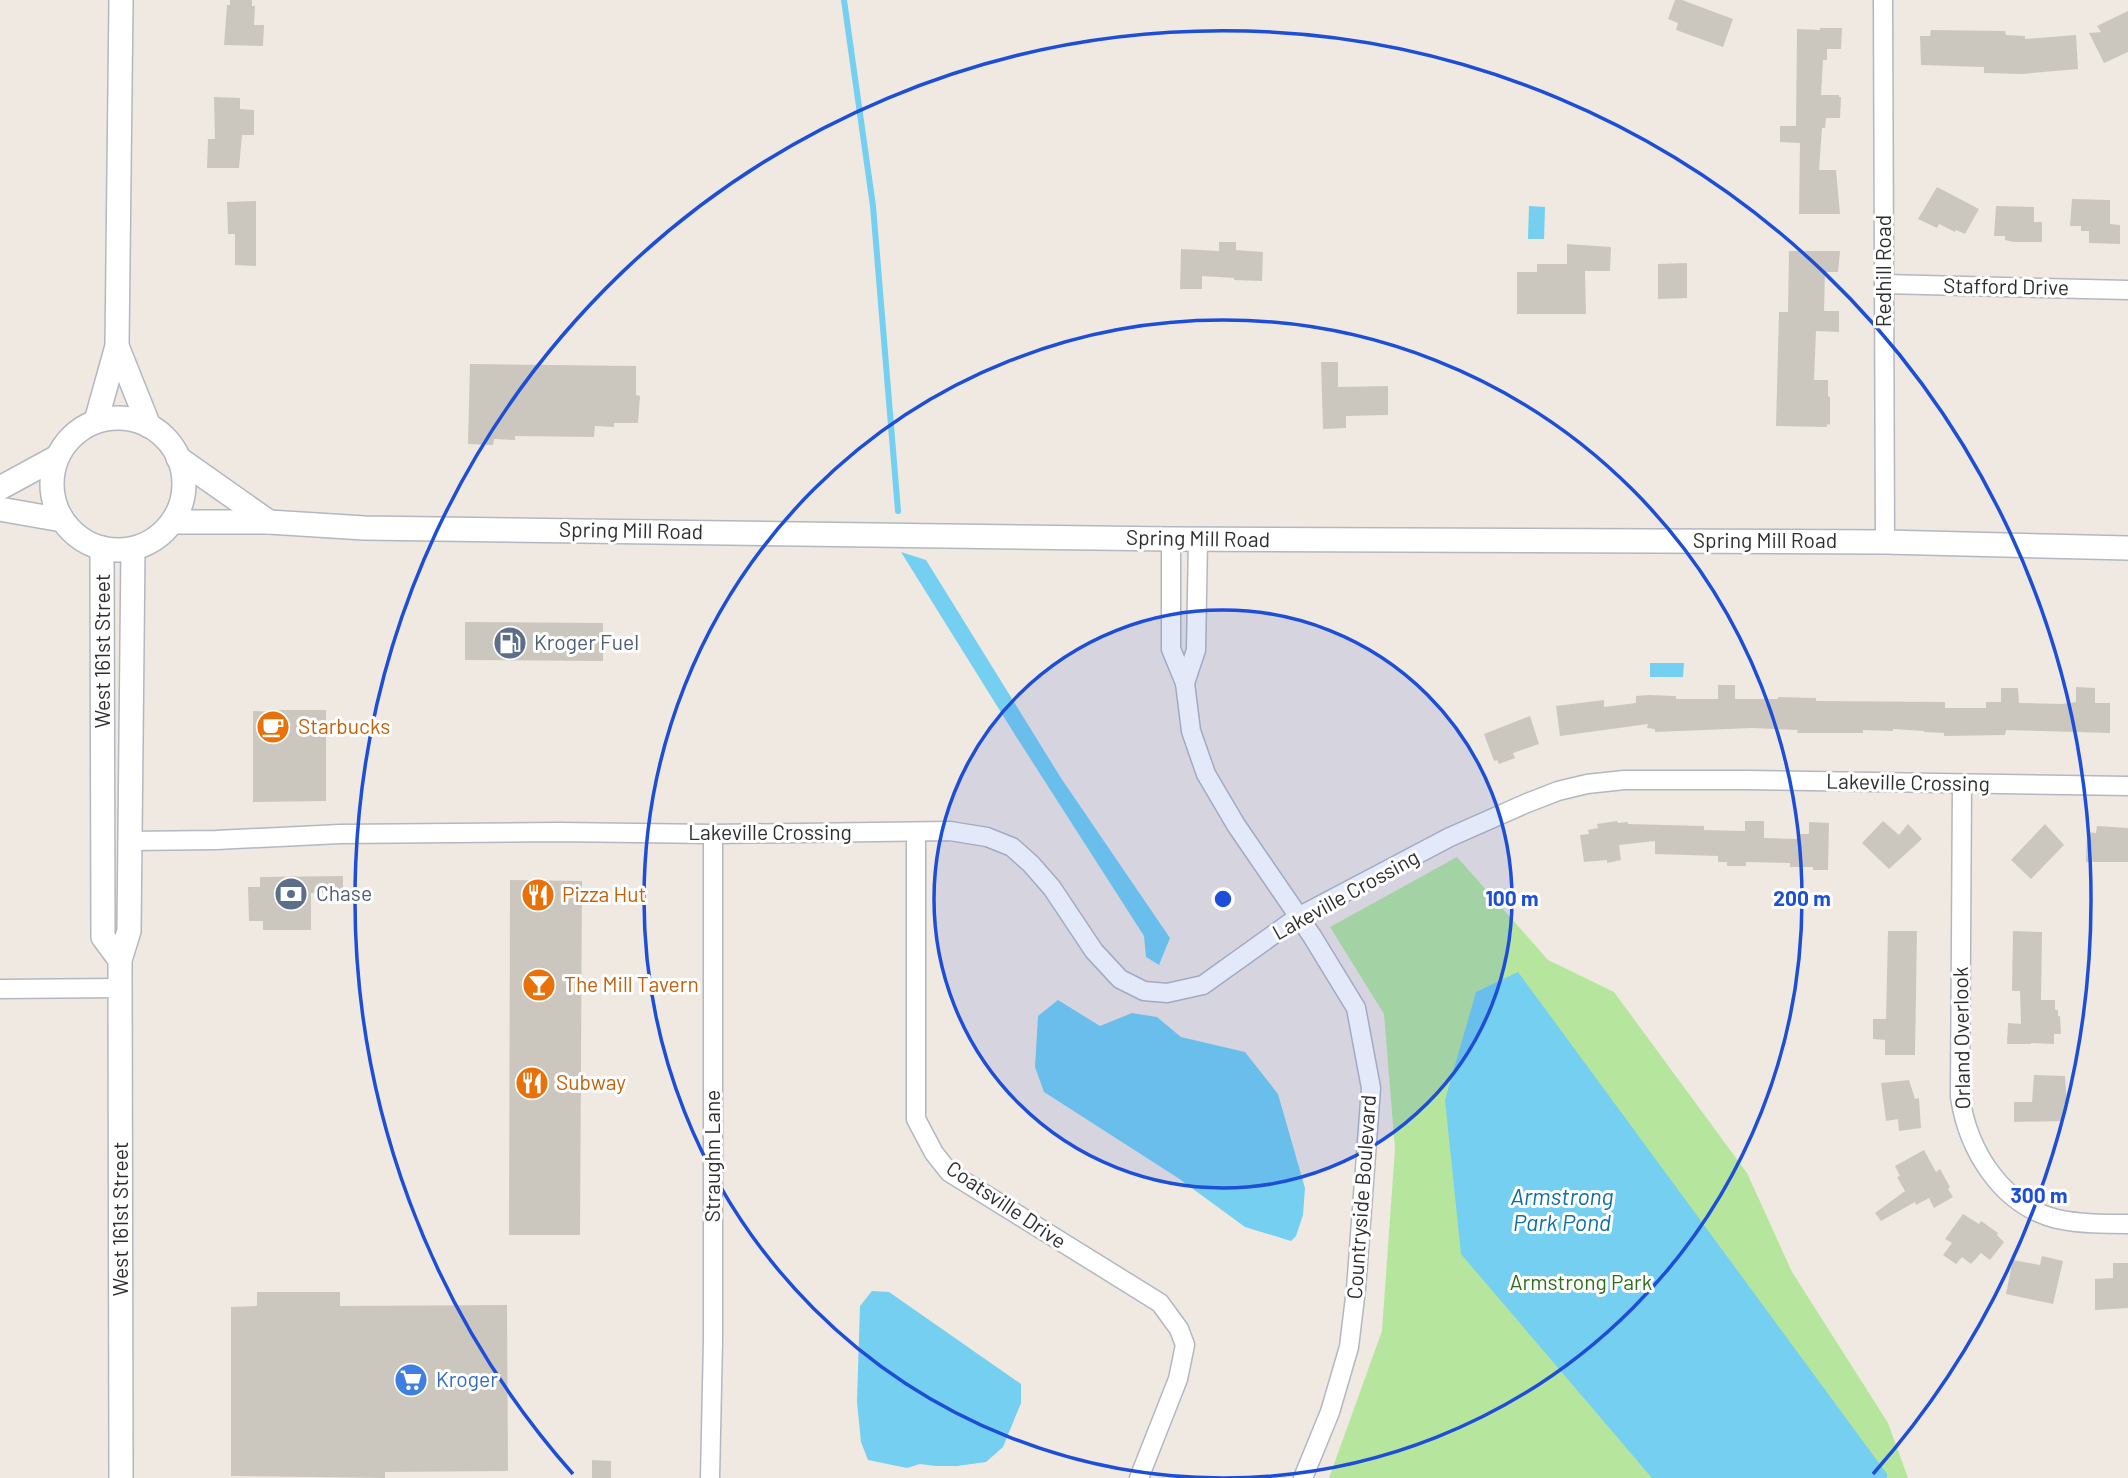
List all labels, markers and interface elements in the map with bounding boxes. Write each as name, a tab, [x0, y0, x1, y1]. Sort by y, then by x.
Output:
street label: Redhill Road	[1870, 215, 1895, 327]
street label: Stafford Drive	[1943, 272, 2069, 299]
street label: Spring Mill Road	[559, 516, 703, 543]
street label: Spring Mill Road	[1126, 524, 1270, 551]
street label: Spring Mill Road	[1693, 527, 1837, 552]
street label: West 161st Street	[89, 574, 114, 728]
fuel station icon: Kroger Fuel	[491, 624, 529, 662]
place label: Kroger Fuel	[534, 629, 639, 654]
cafe icon: Starbucks	[254, 708, 292, 746]
place label: Starbucks	[298, 713, 390, 738]
street label: Lakeville Crossing	[1826, 768, 1990, 795]
street label: Lakeville Crossing	[688, 819, 852, 844]
street label: Lakeville Crossing	[1268, 843, 1423, 944]
bank icon: Chase	[272, 875, 310, 913]
restaurant icon: Pizza Hut	[519, 876, 557, 914]
place label: Chase	[316, 880, 372, 905]
place label: Pizza Hut	[562, 881, 646, 906]
text: 100 m	[1485, 885, 1539, 910]
text: 200 m	[1773, 885, 1831, 910]
centre of rings	[1211, 887, 1235, 911]
bar icon: The Mill Tavern	[520, 966, 558, 1004]
street label: Orland Overlook	[1947, 966, 1974, 1110]
place label: The Mill Tavern	[564, 971, 699, 996]
restaurant icon: Subway	[513, 1064, 551, 1102]
place label: Subway	[556, 1069, 626, 1094]
street label: Straughn Lane	[699, 1090, 724, 1222]
street label: Countryside Boulevard	[1341, 1094, 1380, 1300]
street label: West 161st Street	[107, 1142, 132, 1296]
street label: Coatsville Drive	[942, 1155, 1071, 1253]
water label: Armstrong Park Pond	[1510, 1182, 1614, 1236]
text: 300 m	[2010, 1182, 2068, 1207]
park label: Armstrong Park	[1510, 1269, 1652, 1294]
supermarket icon: Kroger	[392, 1361, 430, 1399]
place label: Kroger	[436, 1366, 498, 1391]

